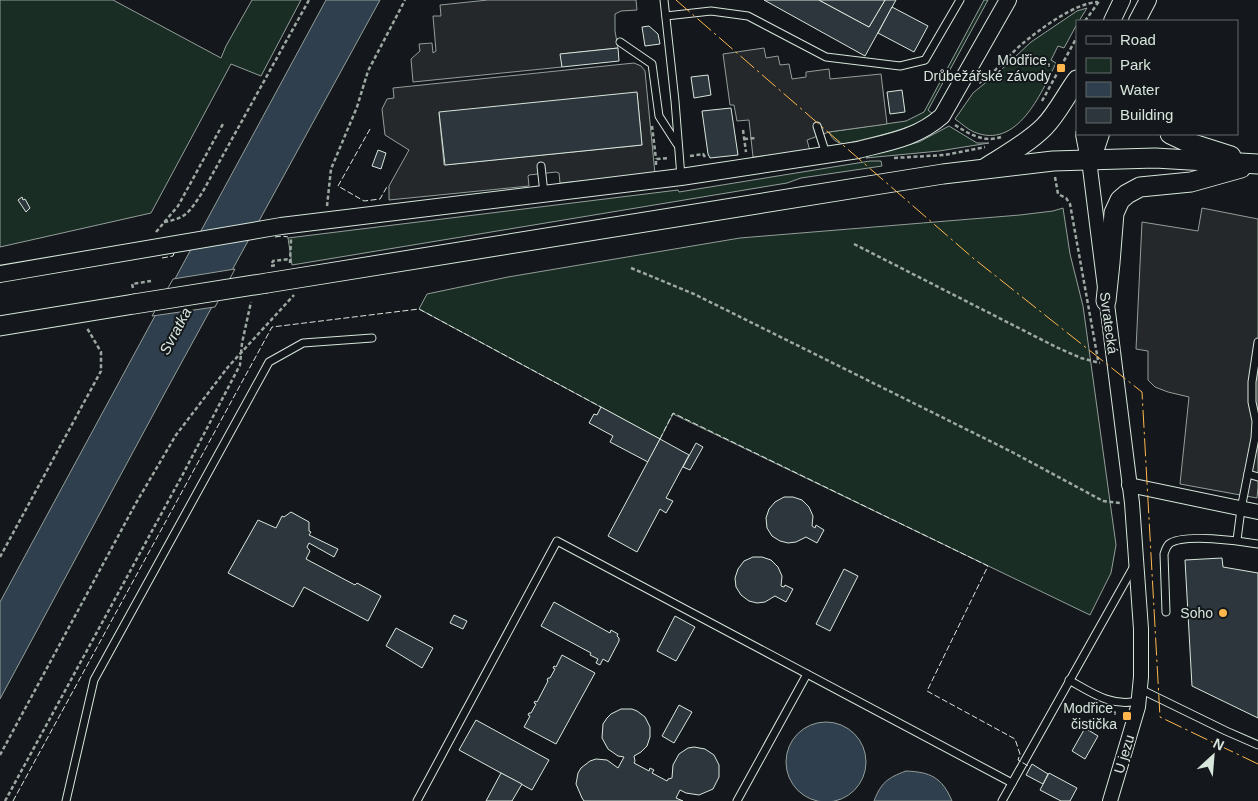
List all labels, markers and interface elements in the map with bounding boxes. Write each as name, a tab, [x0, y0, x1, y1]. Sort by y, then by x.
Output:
legend	[1076, 20, 1238, 135]
text: Road	[1120, 31, 1156, 48]
place label: Modřice, Drůbežářské závody	[923, 52, 1051, 84]
text: Park	[1120, 56, 1151, 73]
marker: Modřice, Drůbežářské závody	[1055, 62, 1067, 74]
text: Water	[1120, 81, 1159, 98]
text: Building	[1120, 106, 1173, 123]
street label: Svratecká	[1097, 291, 1121, 355]
water label: Svratka	[156, 305, 194, 357]
place label: Soho	[1180, 605, 1213, 621]
marker: Soho	[1217, 607, 1229, 619]
place label: Modřice, čistička	[1063, 700, 1117, 732]
marker: Modřice, čistička	[1121, 710, 1133, 722]
north arrow	[1188, 731, 1238, 781]
street label: U jezu	[1111, 733, 1137, 775]
text: N	[1211, 735, 1227, 754]

